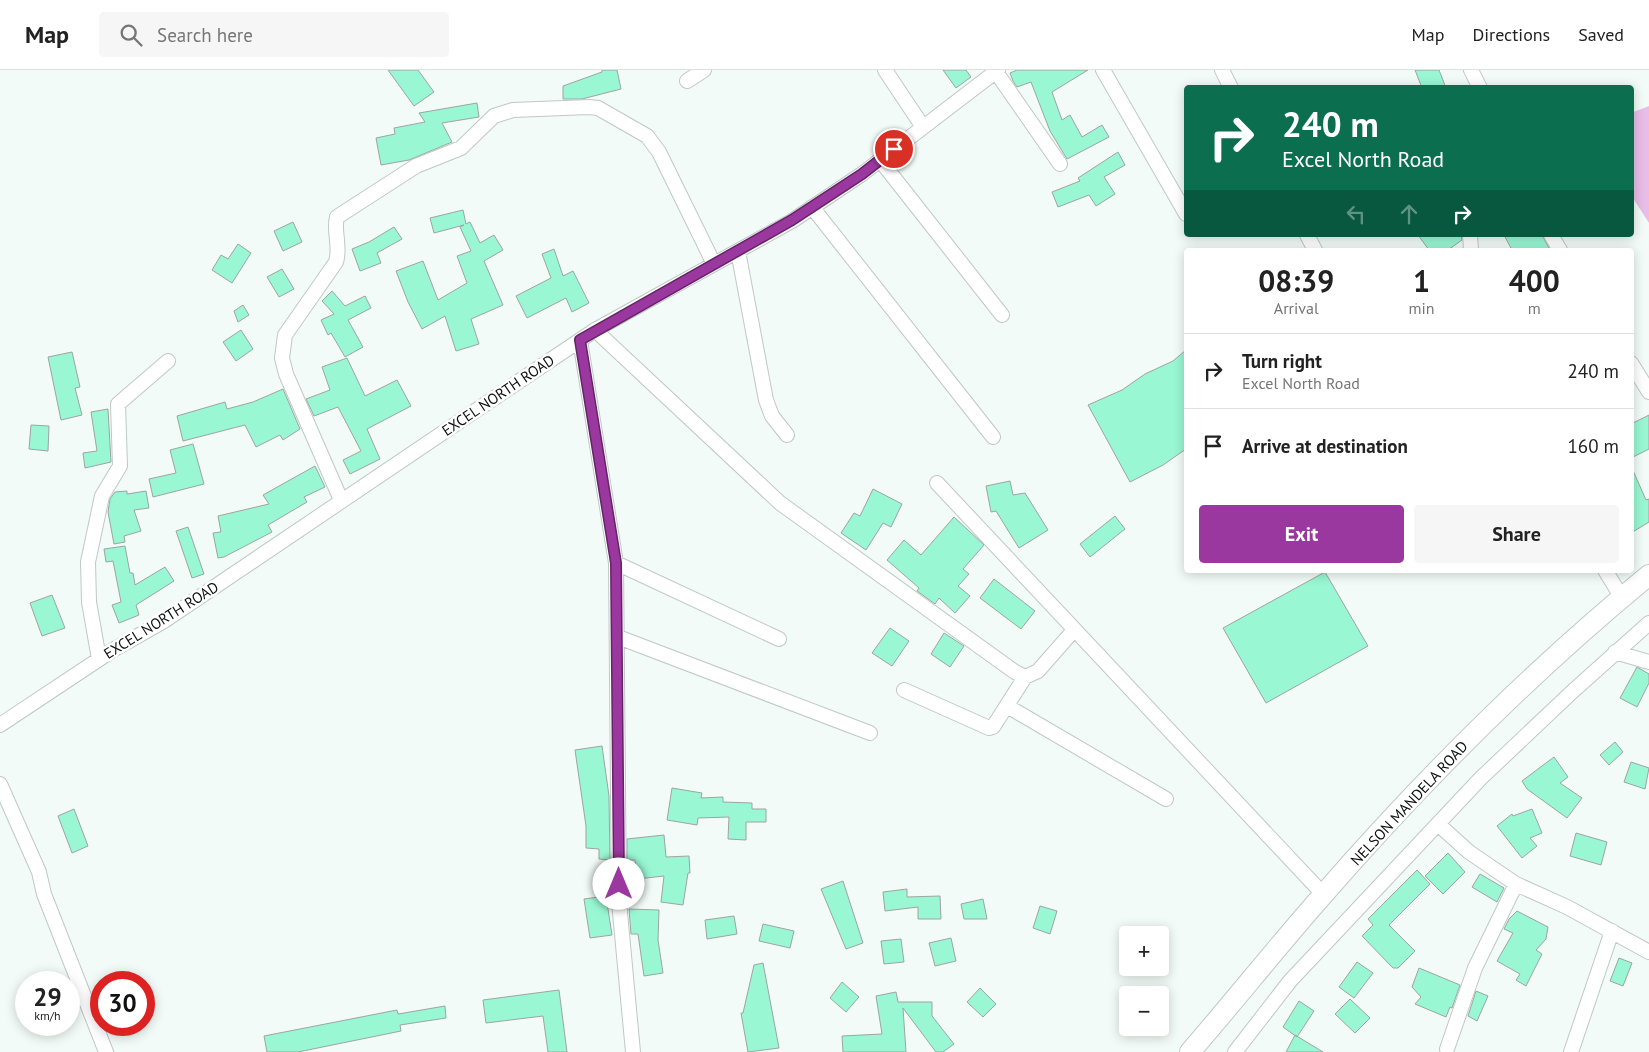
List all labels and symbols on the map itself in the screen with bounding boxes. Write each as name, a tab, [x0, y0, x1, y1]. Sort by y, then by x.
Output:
pin	[873, 128, 915, 170]
street label: EXCEL NORTH ROAD	[438, 350, 558, 440]
street label: EXCEL NORTH ROAD	[100, 577, 222, 663]
street label: NELSON MANDELA ROAD	[1346, 737, 1472, 869]
position arrow	[592, 857, 644, 909]
speed limit sign: 30	[90, 971, 155, 1036]

